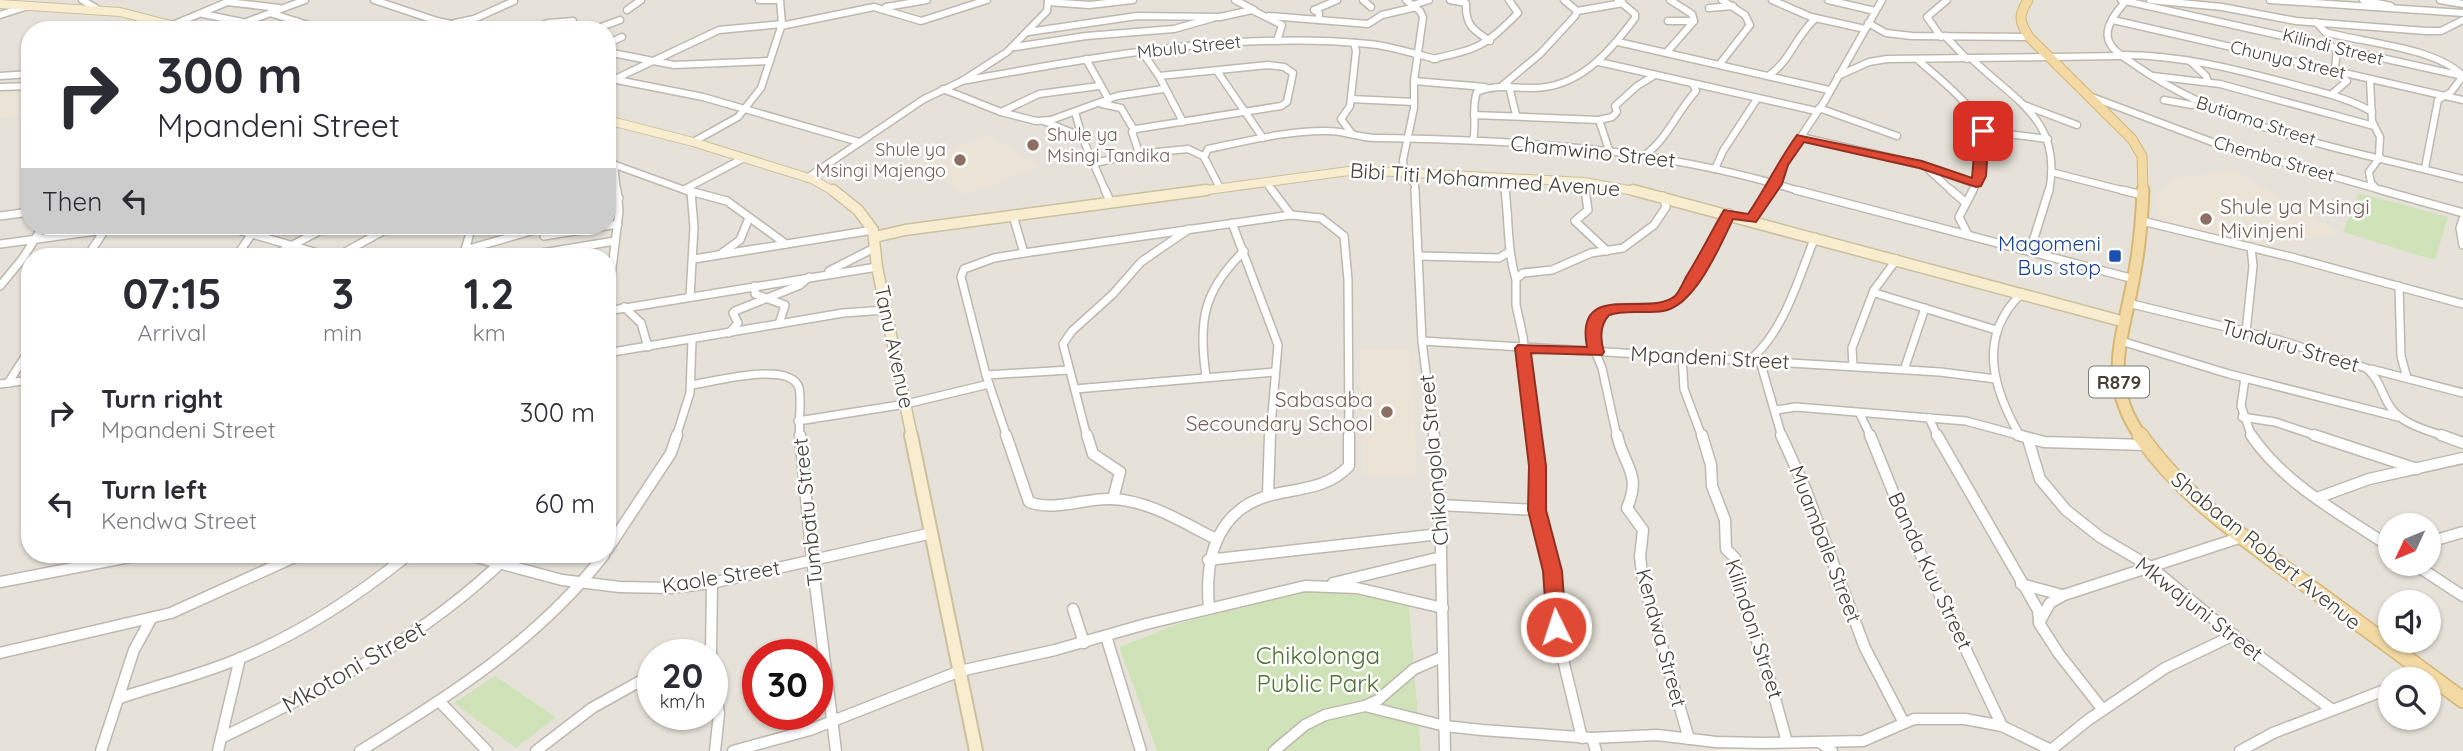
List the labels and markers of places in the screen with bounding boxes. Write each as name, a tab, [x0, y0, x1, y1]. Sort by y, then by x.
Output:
pin	[1953, 101, 2013, 161]
place label: Shule ya Msingi Tandika	[1047, 123, 1170, 167]
marker: Shule ya Msingi Tandika	[1025, 137, 1041, 153]
place label: Shule ya Msingi Majengo	[815, 138, 946, 182]
marker: Shule ya Msingi Majengo	[952, 152, 968, 168]
place label: Shule ya Msingi Mivinjeni	[2220, 193, 2370, 243]
marker: Shule ya Msingi Mivinjeni	[2198, 211, 2214, 227]
place label: Magomeni Bus stop	[1998, 230, 2101, 280]
marker: Magomeni Bus stop	[2107, 248, 2123, 264]
place label: Sabasaba Secoundary School	[1186, 386, 1373, 436]
marker: Sabasaba Secoundary School	[1379, 404, 1395, 420]

